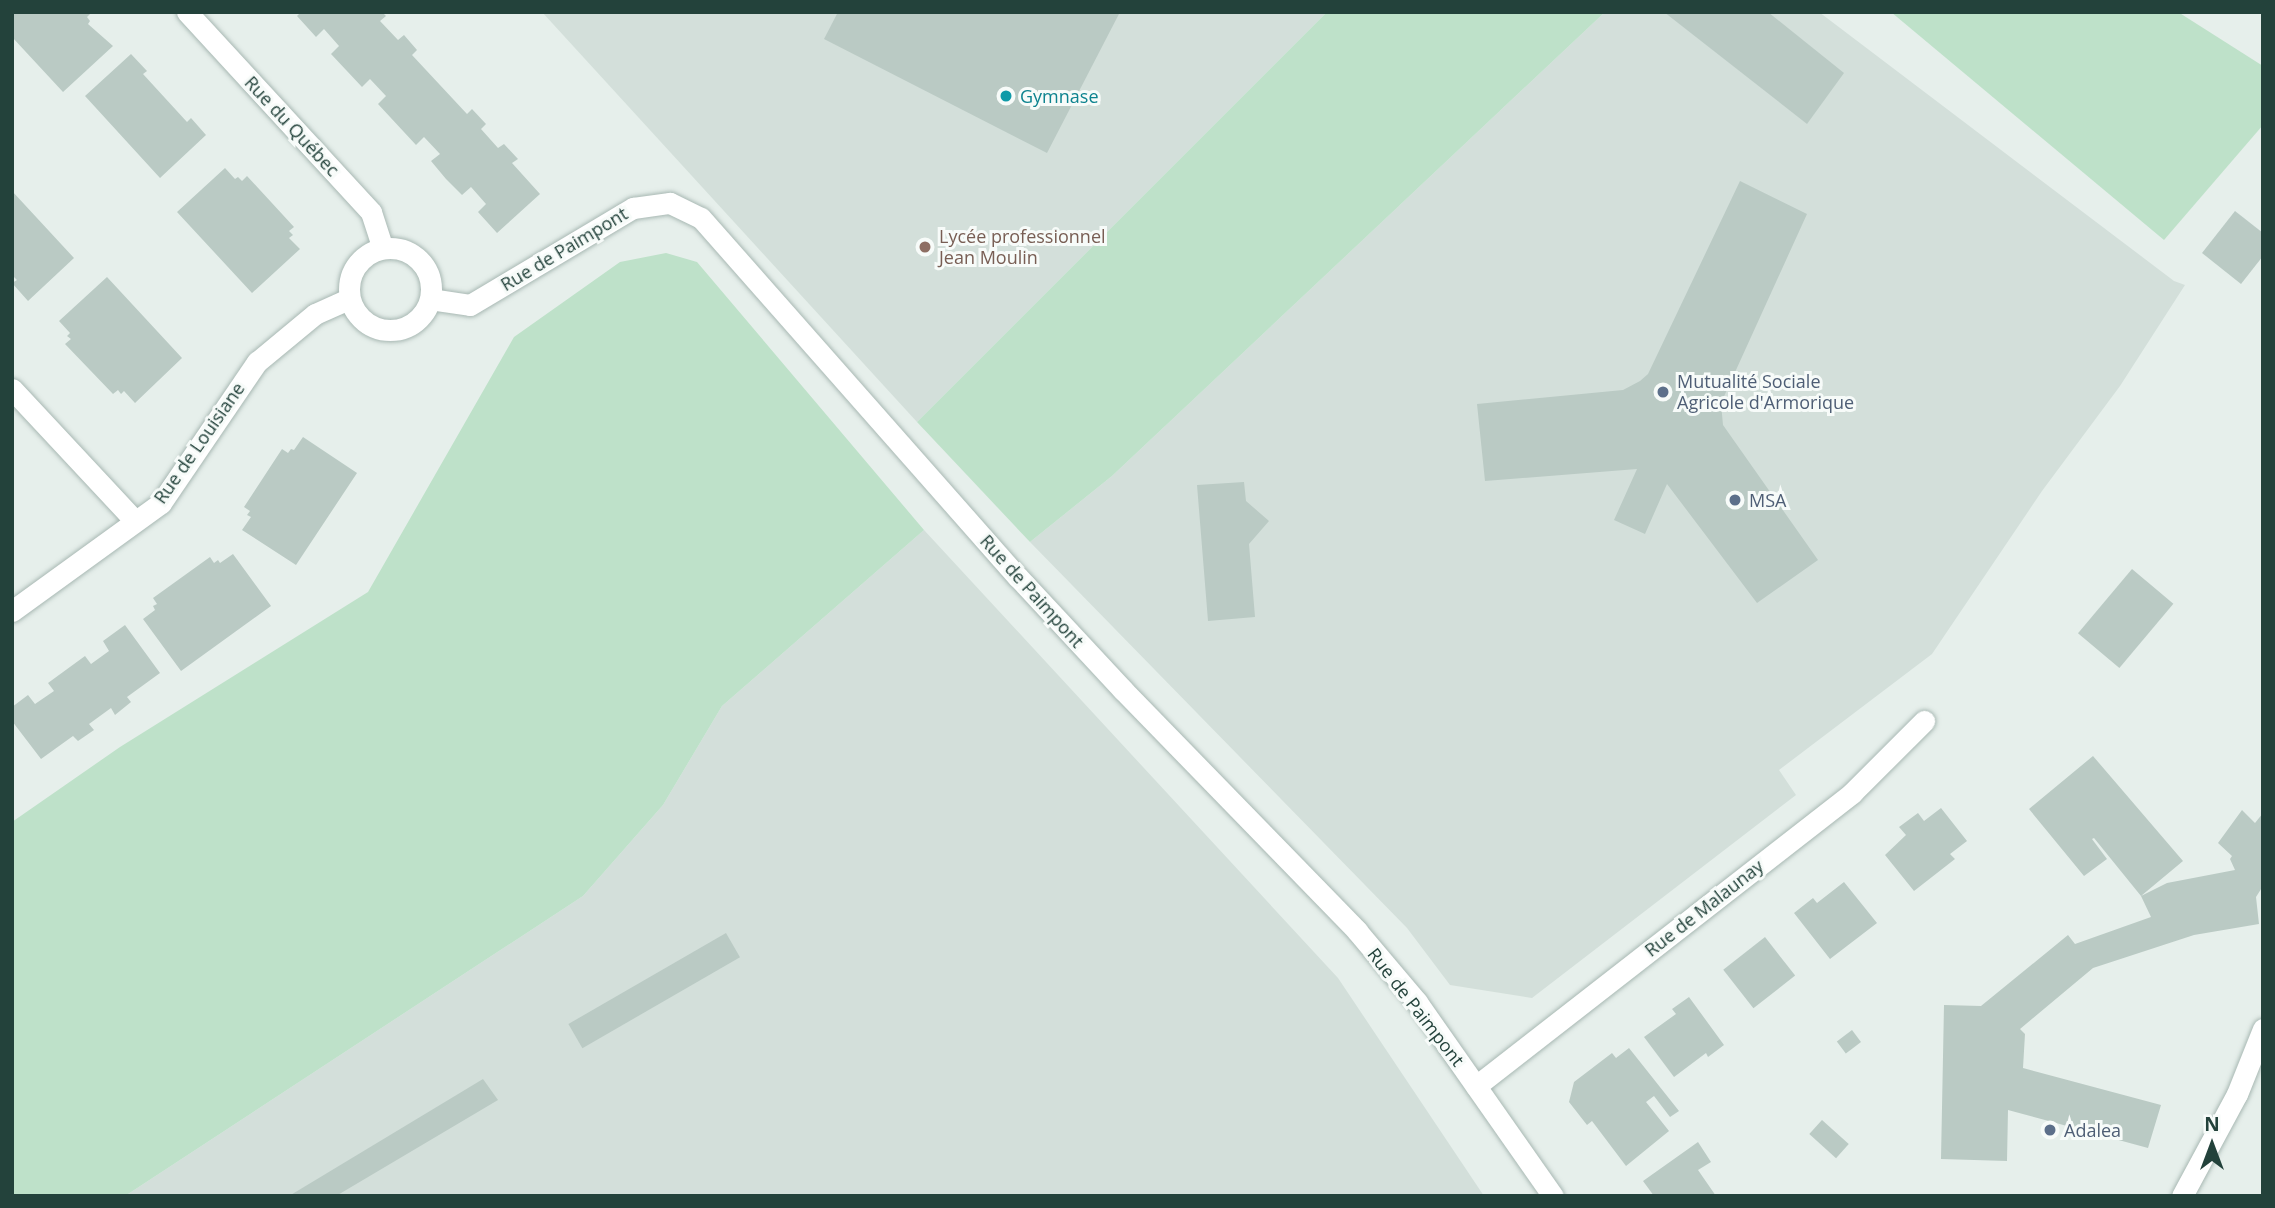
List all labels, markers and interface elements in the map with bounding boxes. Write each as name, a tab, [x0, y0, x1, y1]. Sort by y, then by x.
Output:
street label: Rue du Québec	[240, 72, 344, 180]
place label: Gymnase	[1020, 85, 1098, 107]
marker: Gymnase	[998, 88, 1014, 104]
street label: Rue de Paimpont	[497, 203, 631, 295]
place label: Lycée professionnel Jean Moulin	[939, 226, 1106, 268]
marker: Lycée professionnel Jean Moulin	[917, 239, 933, 255]
place label: Mutualité Sociale Agricole d'Armorique	[1677, 371, 1854, 414]
street label: Rue de Louisiane	[149, 378, 249, 508]
marker: Mutualité Sociale Agricole d'Armorique	[1655, 384, 1671, 400]
place label: MSA	[1749, 489, 1786, 511]
marker: MSA	[1727, 492, 1743, 508]
street label: Rue de Paimpont	[976, 530, 1088, 652]
street label: Rue de Malaunay	[1640, 855, 1768, 961]
street label: Rue de Paimpont	[1363, 944, 1469, 1070]
north arrow	[2177, 1110, 2247, 1180]
text: N	[2204, 1111, 2220, 1137]
place label: Adalea	[2064, 1119, 2121, 1141]
marker: Adalea	[2042, 1122, 2058, 1138]

